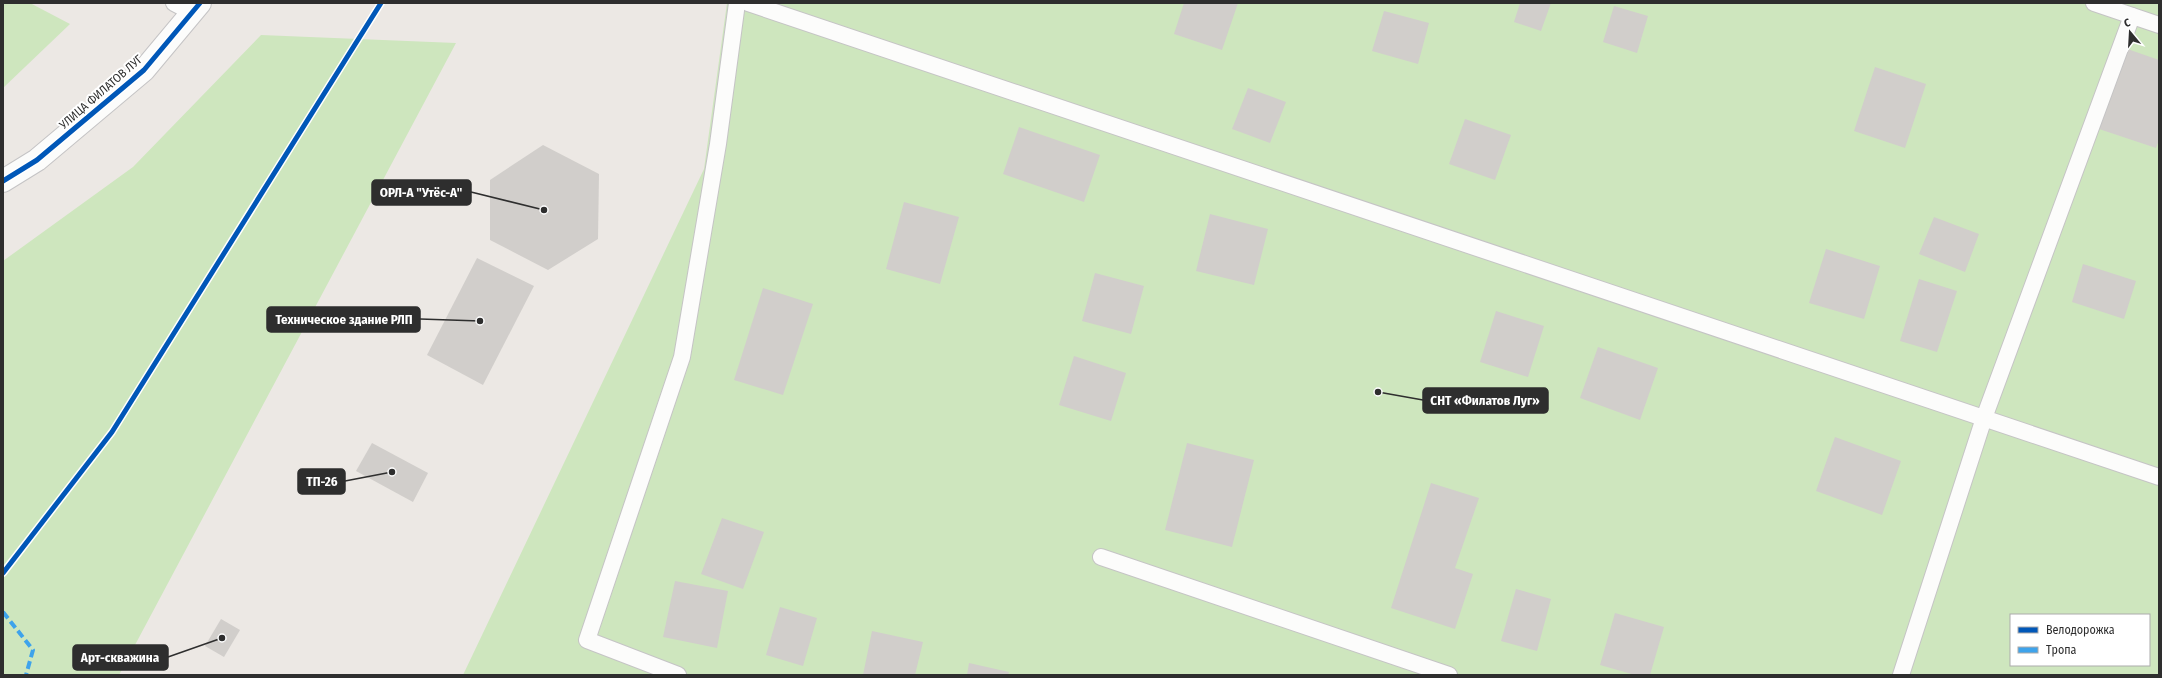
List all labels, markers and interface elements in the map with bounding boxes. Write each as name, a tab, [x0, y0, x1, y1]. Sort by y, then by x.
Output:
north arrow	[2110, 12, 2150, 52]
text: С	[2122, 16, 2132, 30]
street label: УЛИЦА ФИЛАТОВ ЛУГ	[56, 52, 146, 133]
callout: ОРЛ-А "Утёс-А"	[372, 180, 471, 205]
text: ОРЛ-А "Утёс-А"	[380, 185, 462, 200]
callout: Техническое здание РЛП	[267, 307, 420, 332]
text: Техническое здание РЛП	[275, 312, 413, 327]
callout: СНТ «Филатов Луг»	[1423, 388, 1548, 413]
text: СНТ «Филатов Луг»	[1430, 393, 1540, 408]
callout: ТП-26	[298, 469, 345, 494]
text: ТП-26	[306, 474, 338, 489]
legend	[2010, 614, 2150, 666]
text: Велодорожка	[2046, 623, 2115, 637]
text: Тропа	[2046, 643, 2077, 657]
callout: Арт-скважина	[73, 645, 168, 670]
text: Арт-скважина	[80, 650, 160, 665]

